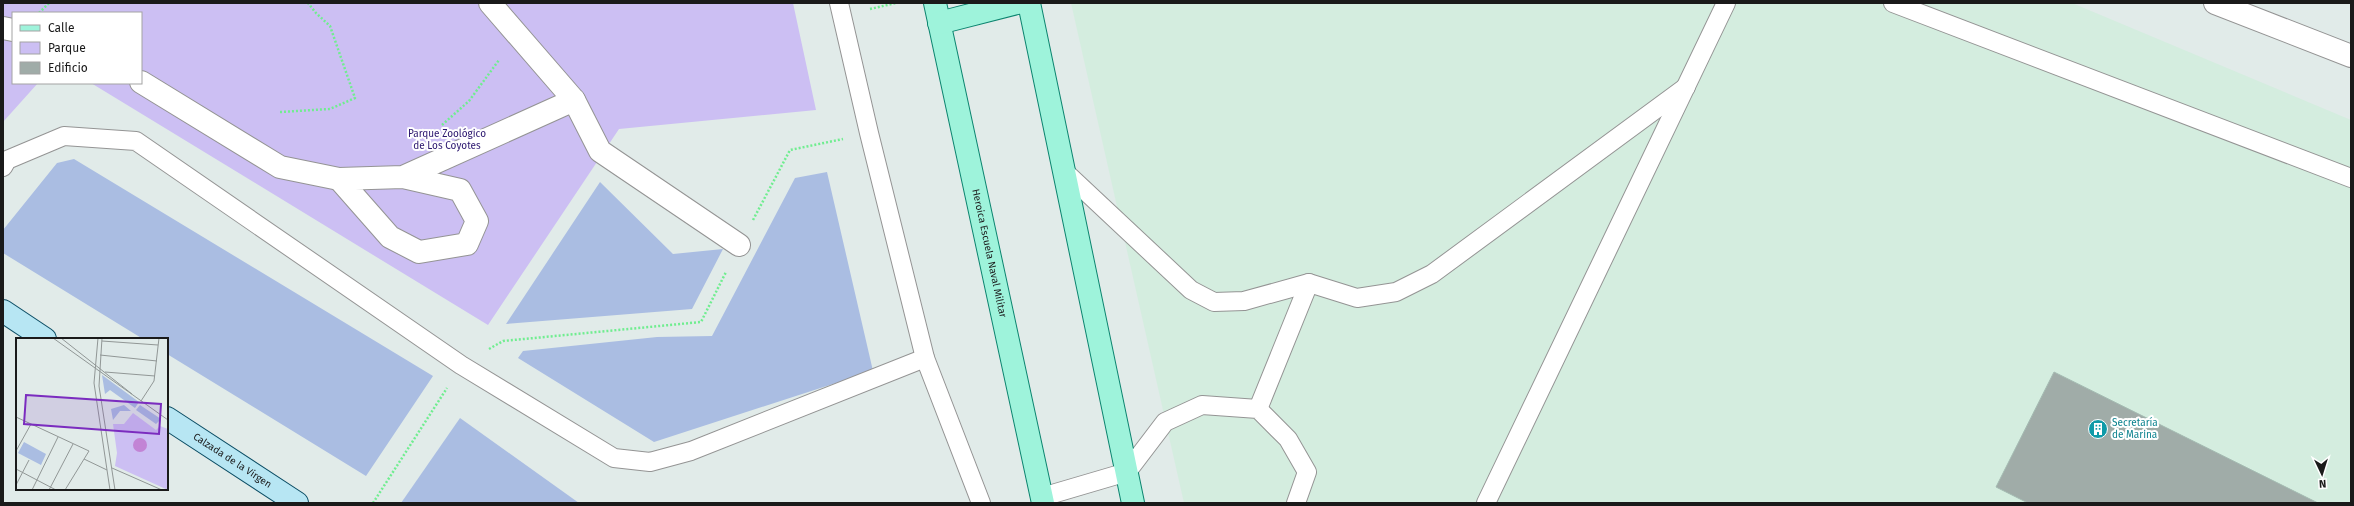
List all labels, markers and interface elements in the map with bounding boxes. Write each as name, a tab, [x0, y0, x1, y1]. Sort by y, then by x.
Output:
legend	[12, 12, 142, 84]
text: Calle	[48, 21, 75, 35]
text: Parque	[48, 41, 86, 55]
text: Edificio	[48, 61, 88, 75]
park label: Parque Zoológico de Los Coyotes	[408, 128, 486, 152]
street label: Heroica Escuela Naval Militar	[969, 188, 1009, 319]
inset map	[16, 338, 168, 490]
place label: Secretaría de Marina	[2112, 416, 2158, 441]
building icon: Secretaría de Marina	[2087, 418, 2109, 440]
street label: Calzada de la Virgen	[191, 431, 274, 491]
north arrow	[2302, 454, 2342, 494]
text: N	[2319, 477, 2327, 490]

